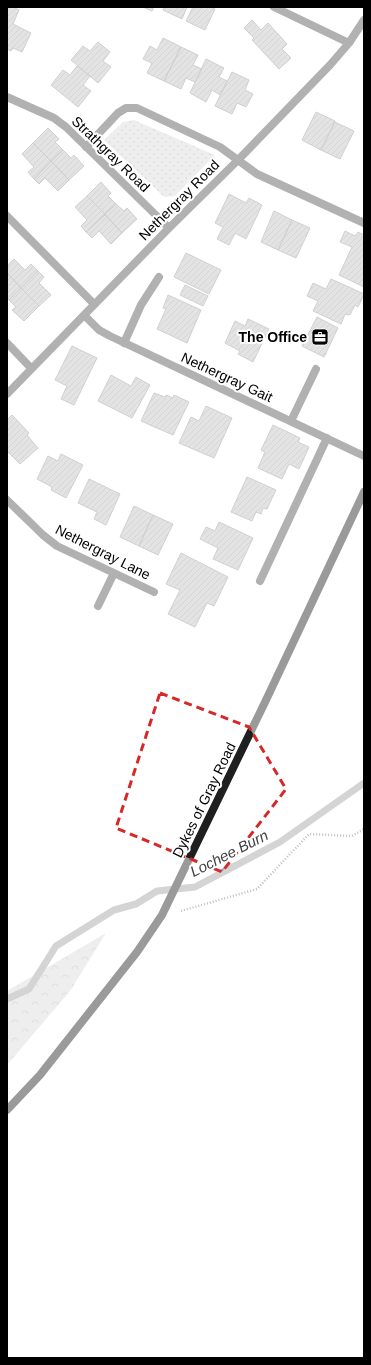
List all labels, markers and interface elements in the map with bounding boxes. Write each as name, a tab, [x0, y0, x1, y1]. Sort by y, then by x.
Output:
street label: Strathgray Road	[69, 113, 153, 195]
street label: Nethergray Road	[136, 157, 222, 243]
office icon: The Office	[310, 327, 330, 347]
place label: The Office	[239, 329, 307, 345]
street label: Nethergray Gait	[179, 349, 275, 405]
street label: Nethergray Lane	[53, 521, 153, 583]
street label: Dykes of Gray Road	[169, 740, 239, 860]
water label: Lochee Burn	[187, 826, 271, 880]

